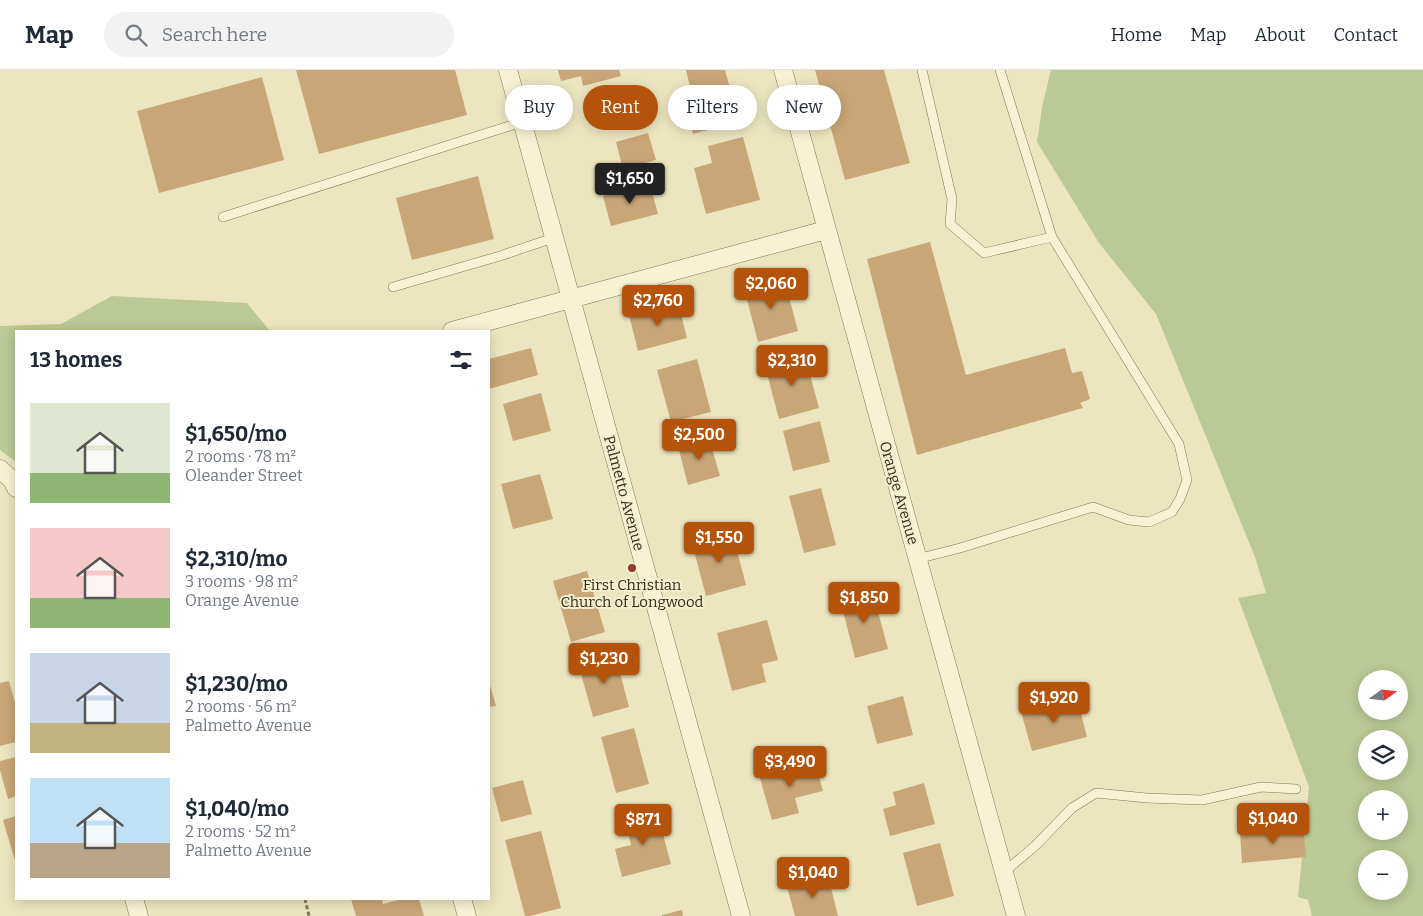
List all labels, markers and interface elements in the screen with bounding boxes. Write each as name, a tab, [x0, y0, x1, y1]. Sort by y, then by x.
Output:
search box	[104, 12, 454, 57]
text: Map	[25, 21, 74, 49]
icon: search	[122, 21, 150, 49]
text: Search here	[162, 23, 267, 46]
text: Home	[1111, 24, 1162, 46]
text: Map	[1190, 24, 1226, 46]
text: About	[1254, 24, 1305, 46]
text: Contact	[1333, 24, 1398, 46]
chip: Buy	[505, 85, 573, 130]
chip: Rent	[583, 85, 658, 130]
chip: Filters	[668, 85, 757, 130]
chip: New	[767, 85, 841, 130]
pin: $1,650	[589, 162, 671, 205]
text: $1,650	[606, 169, 654, 188]
pin: $2,060	[730, 268, 812, 310]
text: $2,060	[745, 274, 797, 293]
pin: $2,760	[617, 284, 699, 327]
text: $2,760	[633, 291, 683, 310]
pin: $2,310	[751, 344, 833, 387]
icon: filters	[447, 346, 475, 374]
text: 13 homes	[30, 347, 122, 373]
text: $2,310	[768, 351, 816, 370]
pin: $2,500	[658, 418, 740, 461]
text: $1,650/mo	[185, 421, 287, 447]
icon: home	[70, 423, 130, 483]
text: $2,500	[673, 425, 725, 444]
street label: Palmetto Avenue	[600, 433, 648, 553]
street label: Orange Avenue	[876, 439, 922, 547]
text: 2 rooms · 78 m²	[185, 447, 296, 466]
text: Oleander Street	[185, 466, 303, 485]
pin: $1,550	[678, 522, 760, 564]
text: $1,550	[695, 528, 743, 547]
text: $2,310/mo	[185, 546, 288, 572]
icon: home	[70, 548, 130, 608]
marker: First Christian Church of Longwood	[626, 562, 638, 574]
text: 3 rooms · 98 m²	[185, 572, 298, 591]
place label: First Christian Church of Longwood	[560, 576, 704, 611]
pin: $1,850	[823, 582, 905, 624]
text: $1,850	[839, 588, 889, 607]
text: Orange Avenue	[185, 591, 299, 610]
pin: $1,230	[563, 642, 645, 685]
text: $1,230	[580, 649, 629, 668]
north arrow	[1358, 670, 1408, 720]
map controls	[1358, 670, 1408, 900]
text: $1,230/mo	[185, 671, 288, 697]
icon: home	[70, 673, 130, 733]
pin: $1,920	[1013, 682, 1095, 724]
text: $1,920	[1030, 688, 1078, 707]
text: 2 rooms · 56 m²	[185, 697, 297, 716]
text: Palmetto Avenue	[185, 716, 312, 735]
button: layers	[1358, 730, 1408, 780]
pin: $3,490	[749, 746, 831, 788]
text: $3,490	[764, 752, 816, 771]
button: +	[1358, 790, 1408, 840]
text: $1,040/mo	[185, 796, 289, 822]
icon: home	[70, 798, 130, 858]
pin: $1,040	[1232, 802, 1314, 845]
pin: $871	[613, 804, 673, 846]
text: $1,040	[1248, 809, 1298, 828]
text: $871	[625, 810, 661, 829]
text: 2 rooms · 52 m²	[185, 822, 296, 841]
text: Palmetto Avenue	[185, 841, 312, 860]
button: −	[1358, 850, 1408, 900]
pin: $1,040	[772, 856, 854, 899]
text: $1,040	[788, 863, 838, 882]

